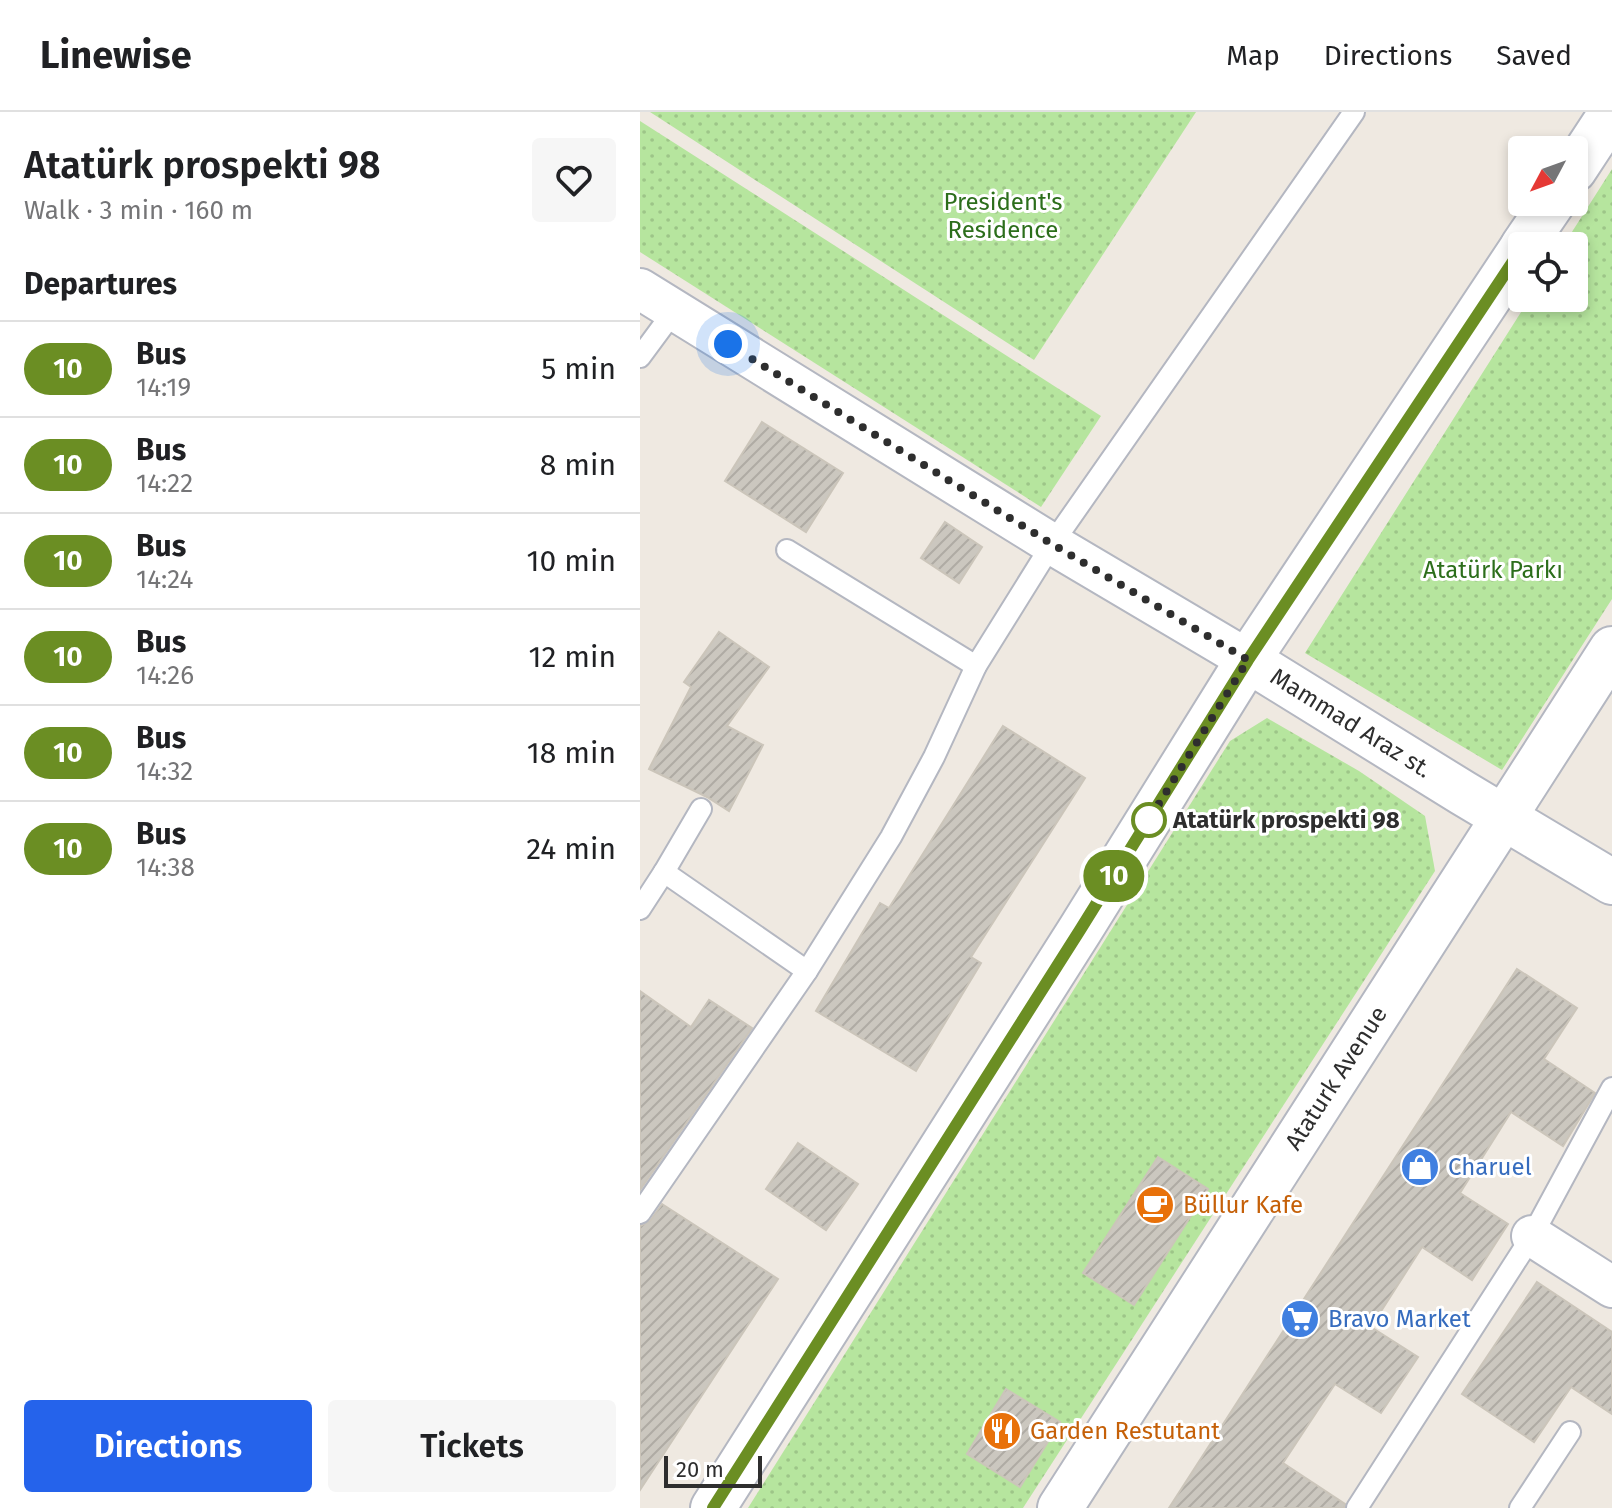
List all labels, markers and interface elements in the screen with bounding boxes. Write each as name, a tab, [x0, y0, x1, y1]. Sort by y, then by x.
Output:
text: Linewise	[40, 32, 192, 78]
text: Map	[1226, 39, 1280, 72]
text: Directions	[1324, 39, 1452, 72]
text: Saved	[1496, 39, 1572, 72]
north arrow	[1508, 136, 1588, 216]
map controls	[1508, 136, 1588, 312]
button: heart	[532, 138, 616, 222]
text: Atatürk prospekti 98	[24, 142, 381, 188]
park label: President's Residence	[943, 188, 1063, 244]
text: Walk · 3 min · 160 m	[24, 195, 253, 226]
button: locate	[1508, 232, 1588, 312]
text: Departures	[24, 266, 177, 302]
your location	[708, 324, 748, 364]
text: Bus	[136, 336, 186, 372]
text: 5 min	[541, 351, 616, 387]
text: 10	[53, 352, 83, 385]
text: 14:19	[136, 372, 191, 403]
text: Bus	[136, 432, 186, 468]
text: 8 min	[540, 447, 616, 483]
text: 10	[53, 448, 83, 481]
text: 14:22	[136, 468, 193, 499]
text: Bus	[136, 528, 186, 564]
text: 10 min	[527, 543, 616, 579]
text: 10	[53, 544, 83, 577]
park label: Atatürk Parkı	[1423, 556, 1563, 584]
text: 14:24	[136, 564, 193, 595]
text: Bus	[136, 624, 186, 660]
text: 12 min	[528, 639, 616, 675]
text: 10	[53, 640, 83, 673]
text: 14:26	[136, 660, 194, 691]
street label: Mammad Araz st.	[1265, 662, 1437, 784]
text: Bus	[136, 720, 186, 756]
text: 18 min	[527, 735, 616, 771]
text: 10	[53, 736, 83, 769]
text: 14:32	[136, 756, 193, 787]
marker: Atatürk prospekti 98	[1132, 803, 1166, 837]
place label: Atatürk prospekti 98	[1172, 806, 1400, 834]
text: Bus	[136, 816, 186, 852]
text: 24 min	[526, 831, 616, 867]
text: 10	[53, 832, 83, 865]
line badge: 10	[1078, 850, 1150, 902]
text: 14:38	[136, 852, 195, 883]
text: 10	[1099, 859, 1129, 892]
street label: Ataturk Avenue	[1279, 1001, 1393, 1155]
shop icon: Charuel	[1399, 1146, 1441, 1188]
place label: Charuel	[1448, 1153, 1532, 1181]
cafe icon: Büllur Kafe	[1134, 1184, 1176, 1226]
place label: Büllur Kafe	[1183, 1191, 1303, 1219]
supermarket icon: Bravo Market	[1279, 1298, 1321, 1340]
place label: Bravo Market	[1328, 1305, 1471, 1333]
button: Directions	[24, 1400, 312, 1492]
button: Tickets	[328, 1400, 616, 1492]
restaurant icon: Garden Restutant	[981, 1410, 1023, 1452]
place label: Garden Restutant	[1030, 1417, 1220, 1445]
scale bar	[664, 1452, 762, 1488]
text: 20 m	[676, 1456, 724, 1483]

